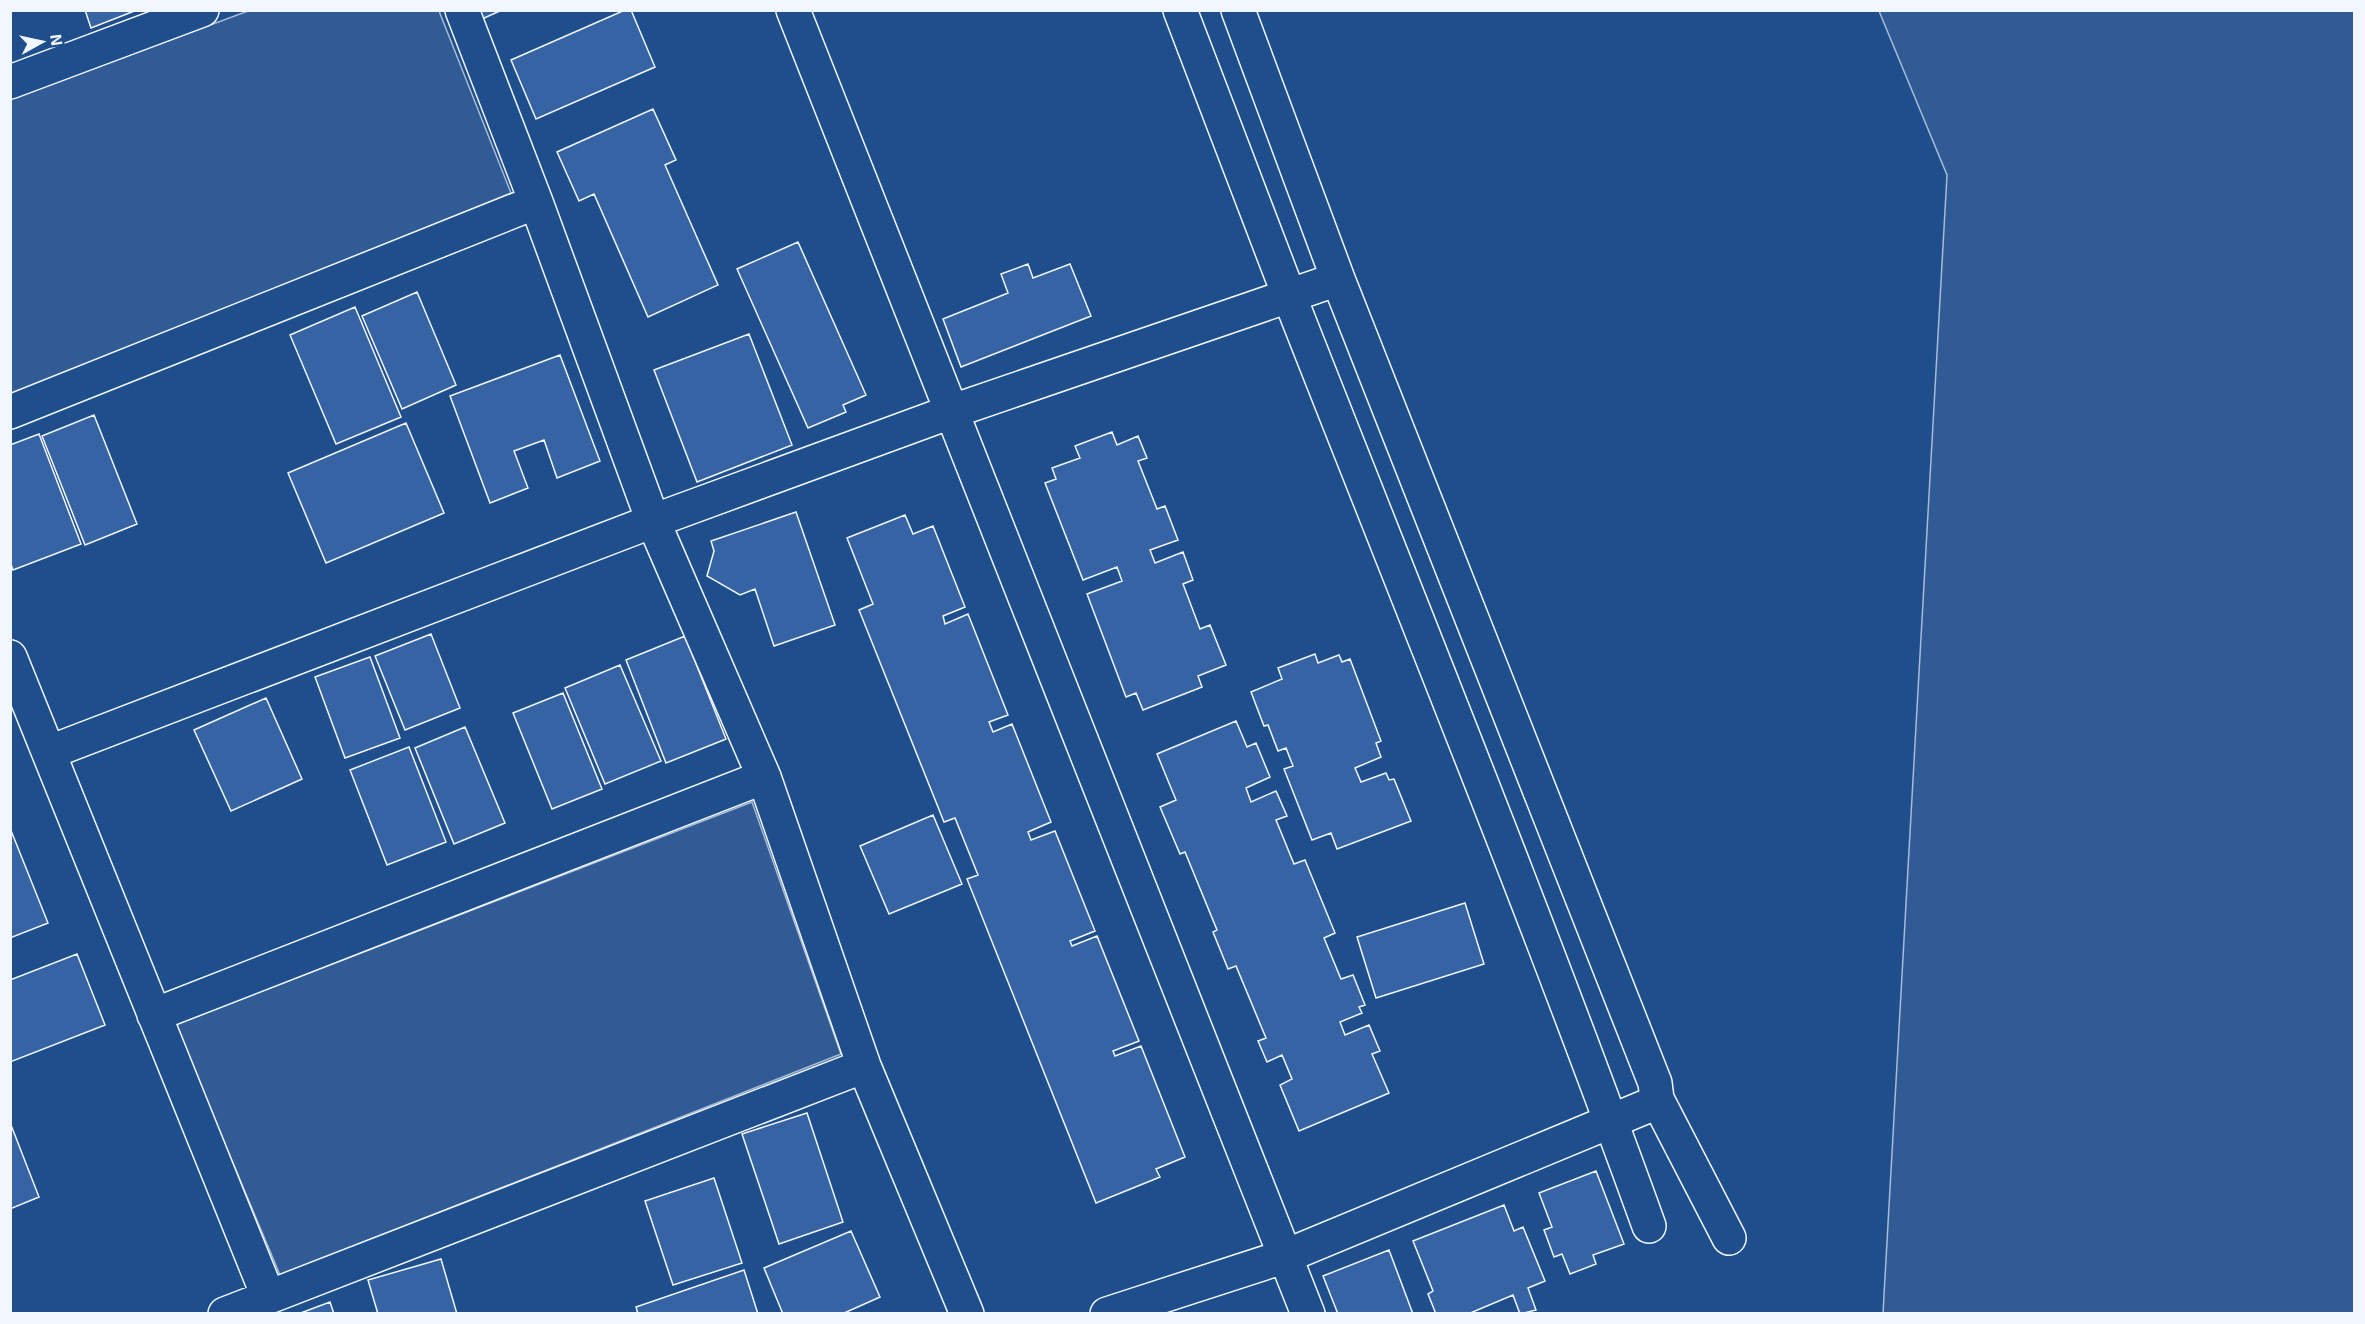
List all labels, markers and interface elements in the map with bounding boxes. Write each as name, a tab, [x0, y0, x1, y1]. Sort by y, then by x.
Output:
north arrow	[12, 12, 72, 72]
text: N	[47, 33, 68, 47]

